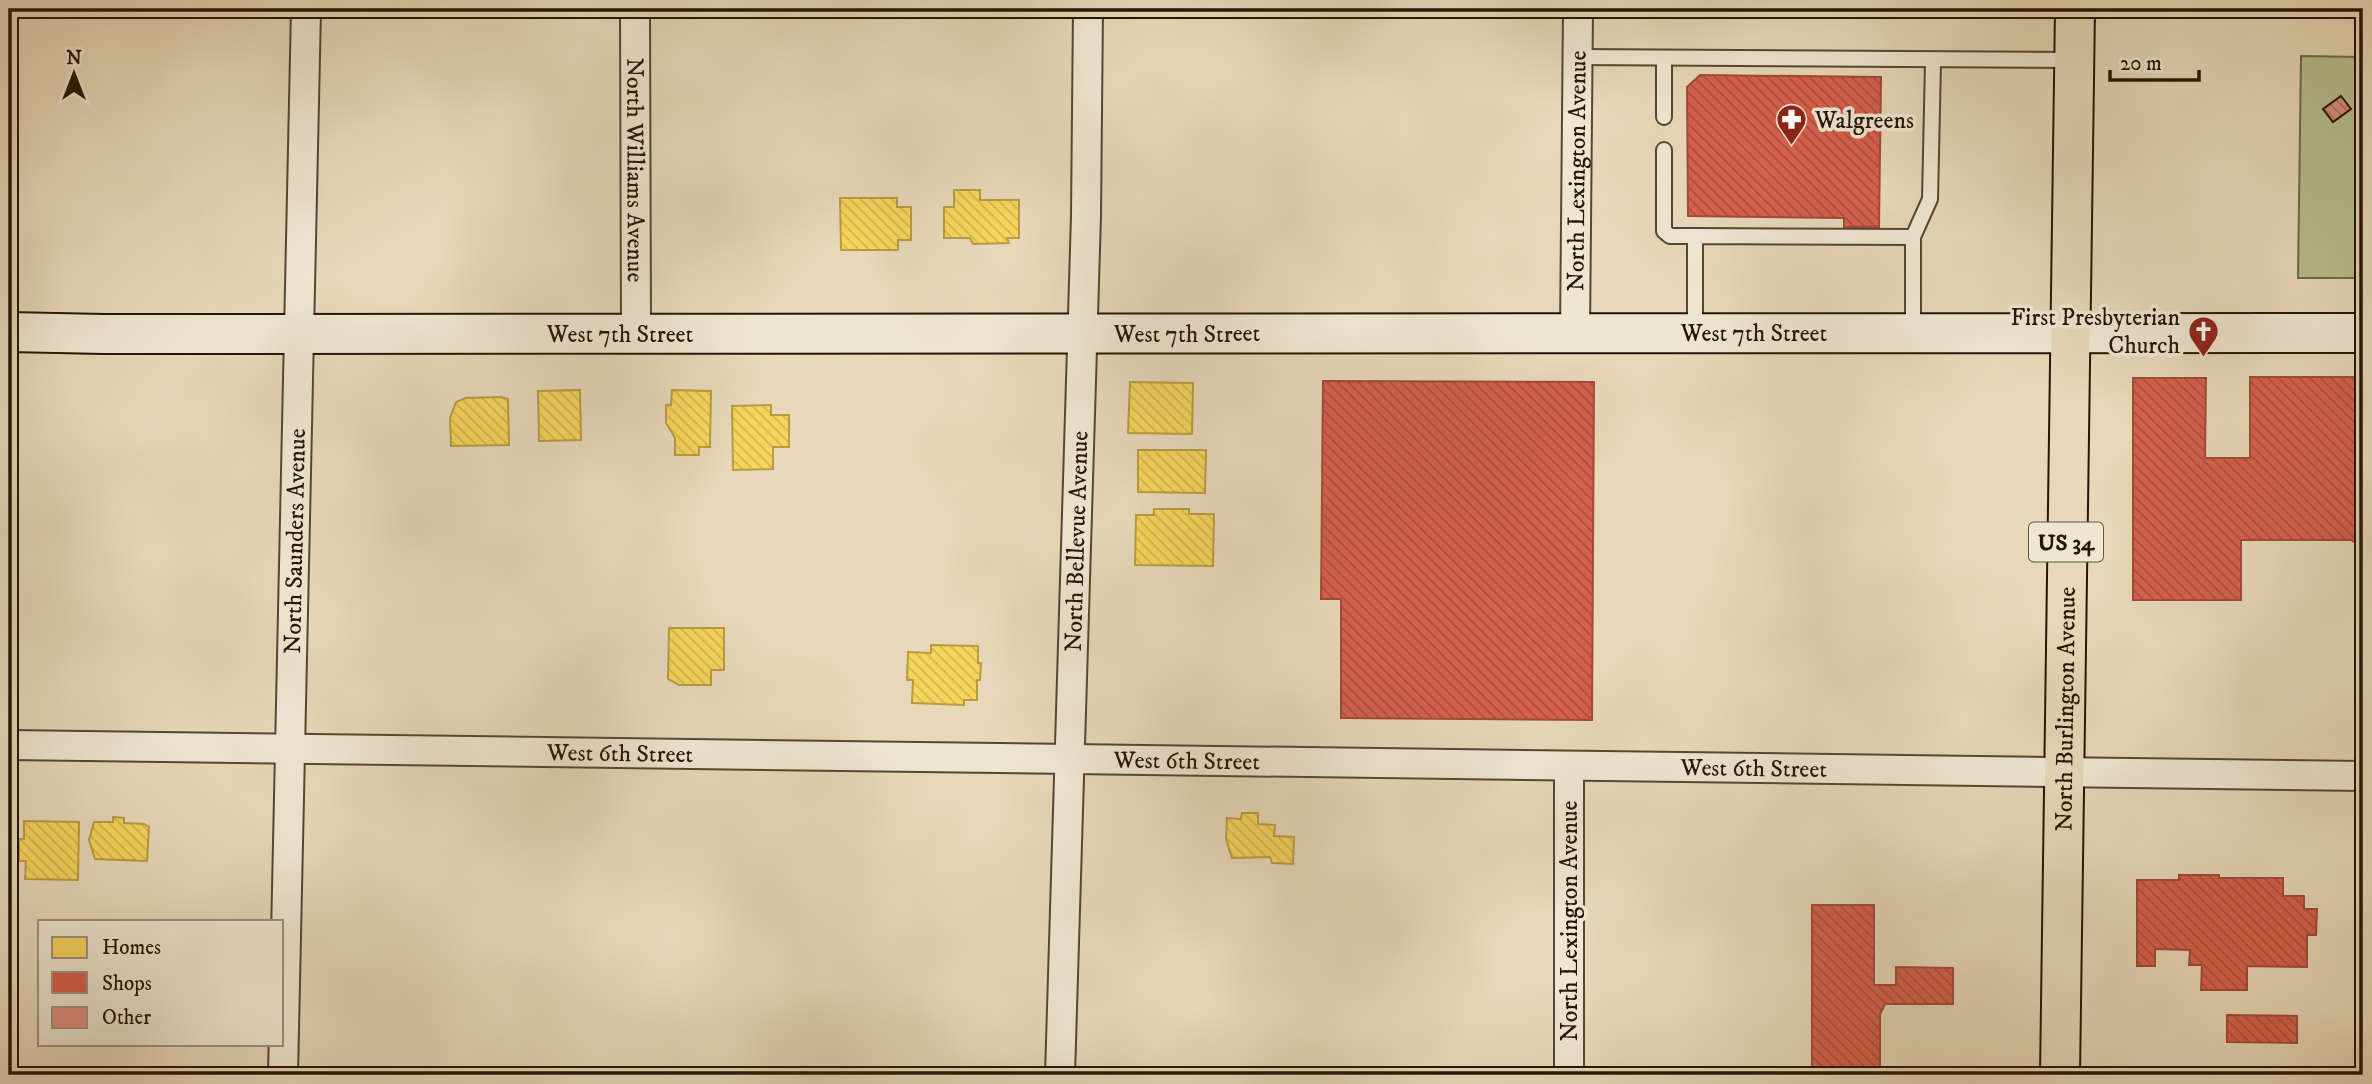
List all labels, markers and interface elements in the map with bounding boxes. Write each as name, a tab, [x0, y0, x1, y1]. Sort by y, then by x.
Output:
north arrow	[38, 38, 108, 108]
scale bar	[2110, 38, 2199, 82]
text: N	[66, 47, 82, 70]
street label: North Lexington Avenue	[1561, 50, 1594, 292]
text: 20 m	[2120, 51, 2162, 77]
street label: North Williams Avenue	[619, 58, 650, 282]
pharmacy icon: Walgreens	[1775, 103, 1809, 147]
place label: Walgreens	[1814, 106, 1914, 136]
place label: First Presbyterian Church	[2010, 303, 2180, 361]
church icon: First Presbyterian Church	[2186, 314, 2220, 358]
street label: West 7th Street	[1113, 319, 1261, 350]
street label: West 7th Street	[1680, 319, 1828, 349]
street label: West 7th Street	[546, 320, 694, 350]
street label: North Saunders Avenue	[278, 428, 313, 654]
street label: North Bellevue Avenue	[1059, 430, 1095, 652]
road number: US 34	[2029, 522, 2103, 562]
street label: North Burlington Avenue	[2049, 586, 2083, 832]
street label: West 6th Street	[546, 738, 694, 770]
street label: West 6th Street	[1113, 746, 1261, 777]
street label: West 6th Street	[1679, 753, 1828, 785]
street label: North Lexington Avenue	[1555, 801, 1585, 1041]
legend	[38, 920, 284, 1046]
text: Homes	[102, 935, 161, 961]
text: Shops	[102, 971, 152, 997]
text: Other	[102, 1005, 151, 1031]

